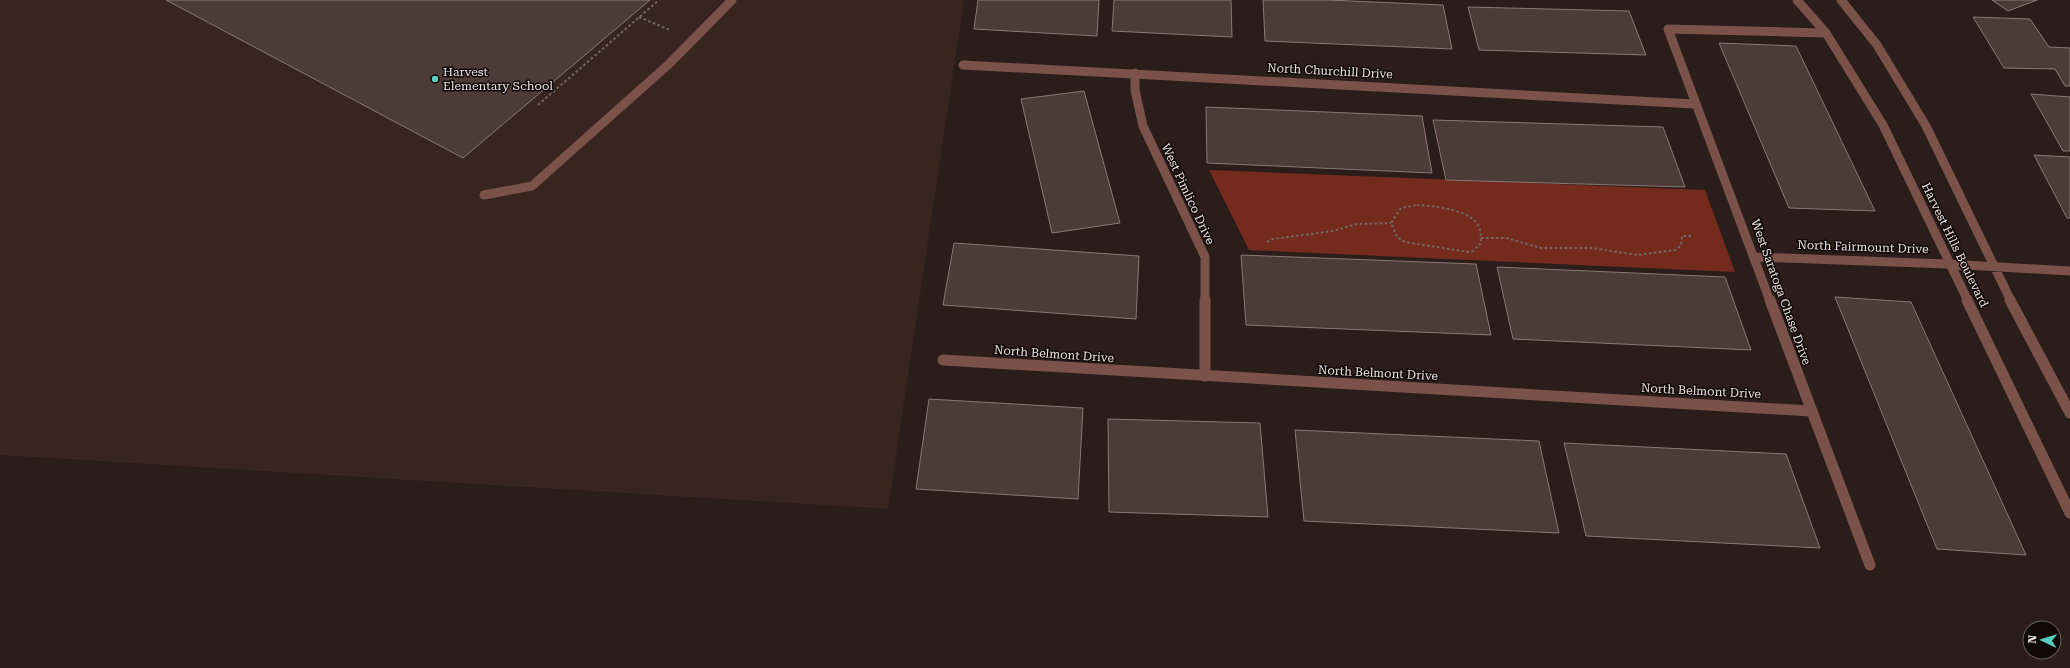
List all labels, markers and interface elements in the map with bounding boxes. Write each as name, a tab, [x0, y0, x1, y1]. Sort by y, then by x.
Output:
street label: North Churchill Drive	[1267, 61, 1394, 81]
place label: Harvest Elementary School	[443, 65, 553, 93]
marker: Harvest Elementary School	[430, 74, 440, 84]
street label: West Pimlico Drive	[1158, 141, 1218, 247]
street label: Harvest Hills Boulevard	[1919, 180, 1991, 310]
street label: West Saratoga Chase Drive	[1748, 217, 1814, 367]
street label: North Fairmount Drive	[1797, 238, 1929, 256]
street label: North Belmont Drive	[993, 343, 1115, 365]
street label: North Belmont Drive	[1318, 363, 1439, 383]
street label: North Belmont Drive	[1641, 381, 1762, 401]
north arrow	[2022, 620, 2062, 660]
text: N	[2026, 634, 2039, 644]

